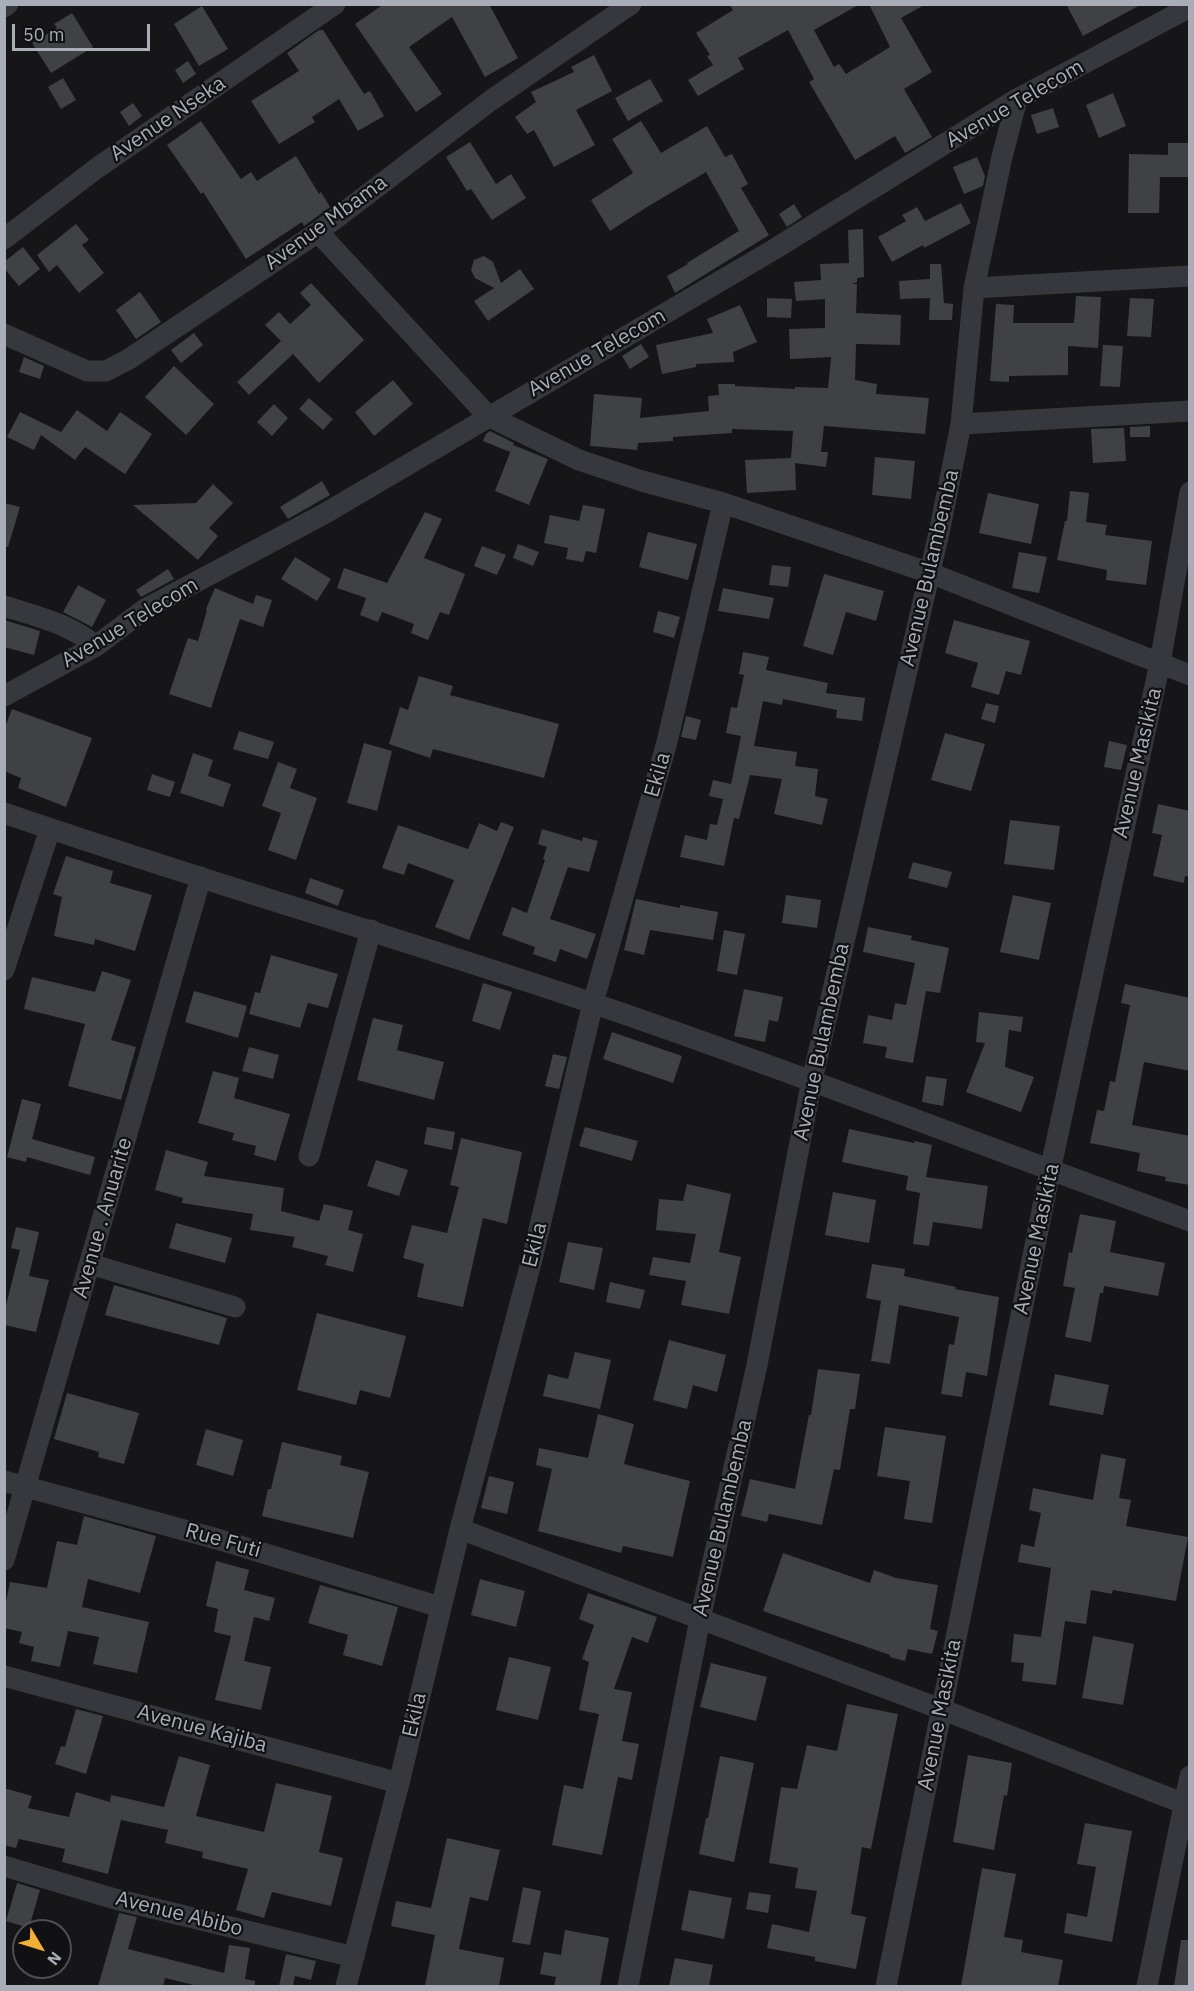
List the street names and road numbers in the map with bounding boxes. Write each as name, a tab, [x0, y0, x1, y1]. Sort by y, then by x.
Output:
street label: Avenue Telecom	[942, 54, 1088, 154]
street label: Avenue Nseka	[105, 71, 231, 167]
street label: Avenue Mbama	[260, 170, 392, 276]
street label: Avenue Telecom	[524, 303, 670, 403]
street label: Avenue Bulambemba	[895, 467, 965, 669]
street label: Avenue Telecom	[57, 572, 203, 674]
street label: Avenue Masikita	[1108, 685, 1168, 841]
street label: Ekila	[640, 750, 676, 800]
street label: Avenue Bulambemba	[789, 941, 855, 1143]
street label: Avenue . Anuarite	[68, 1135, 138, 1301]
street label: Avenue Masikita	[1009, 1161, 1065, 1317]
street label: Ekila	[517, 1220, 553, 1270]
street label: Avenue Bulambemba	[688, 1417, 758, 1619]
street label: Rue Futi	[182, 1518, 264, 1564]
street label: Avenue Masikita	[913, 1637, 967, 1793]
street label: Ekila	[398, 1690, 432, 1740]
street label: Avenue Kajiba	[134, 1700, 270, 1758]
street label: Avenue Abibo	[113, 1886, 245, 1942]

